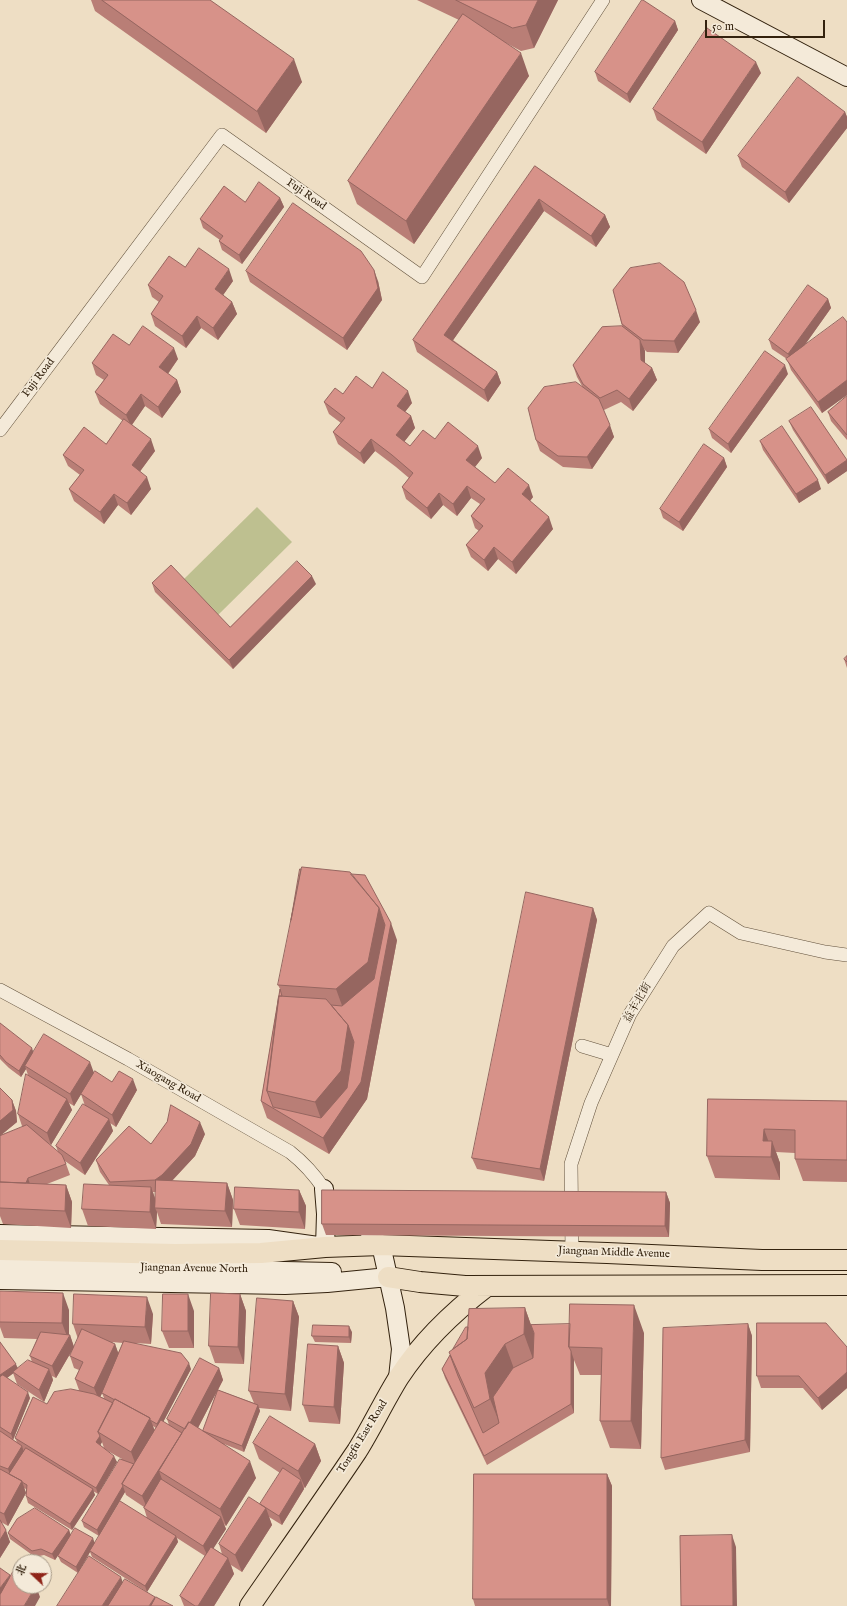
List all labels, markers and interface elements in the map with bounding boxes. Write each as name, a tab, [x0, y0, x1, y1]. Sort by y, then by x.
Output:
scale bar	[707, 12, 827, 38]
text: 50 m	[712, 19, 734, 34]
street label: Fuji Road	[284, 177, 328, 213]
street label: Fuji Road	[20, 356, 58, 400]
street label: 益丰北街	[621, 981, 655, 1025]
street label: Xiaogang Road	[133, 1058, 203, 1106]
street label: Jiangnan Middle Avenue	[558, 1244, 670, 1262]
street label: Jiangnan Avenue North	[140, 1261, 248, 1277]
street label: Tongfu East Road	[335, 1398, 391, 1476]
north arrow	[12, 1554, 52, 1594]
text: 北	[13, 1562, 30, 1578]

